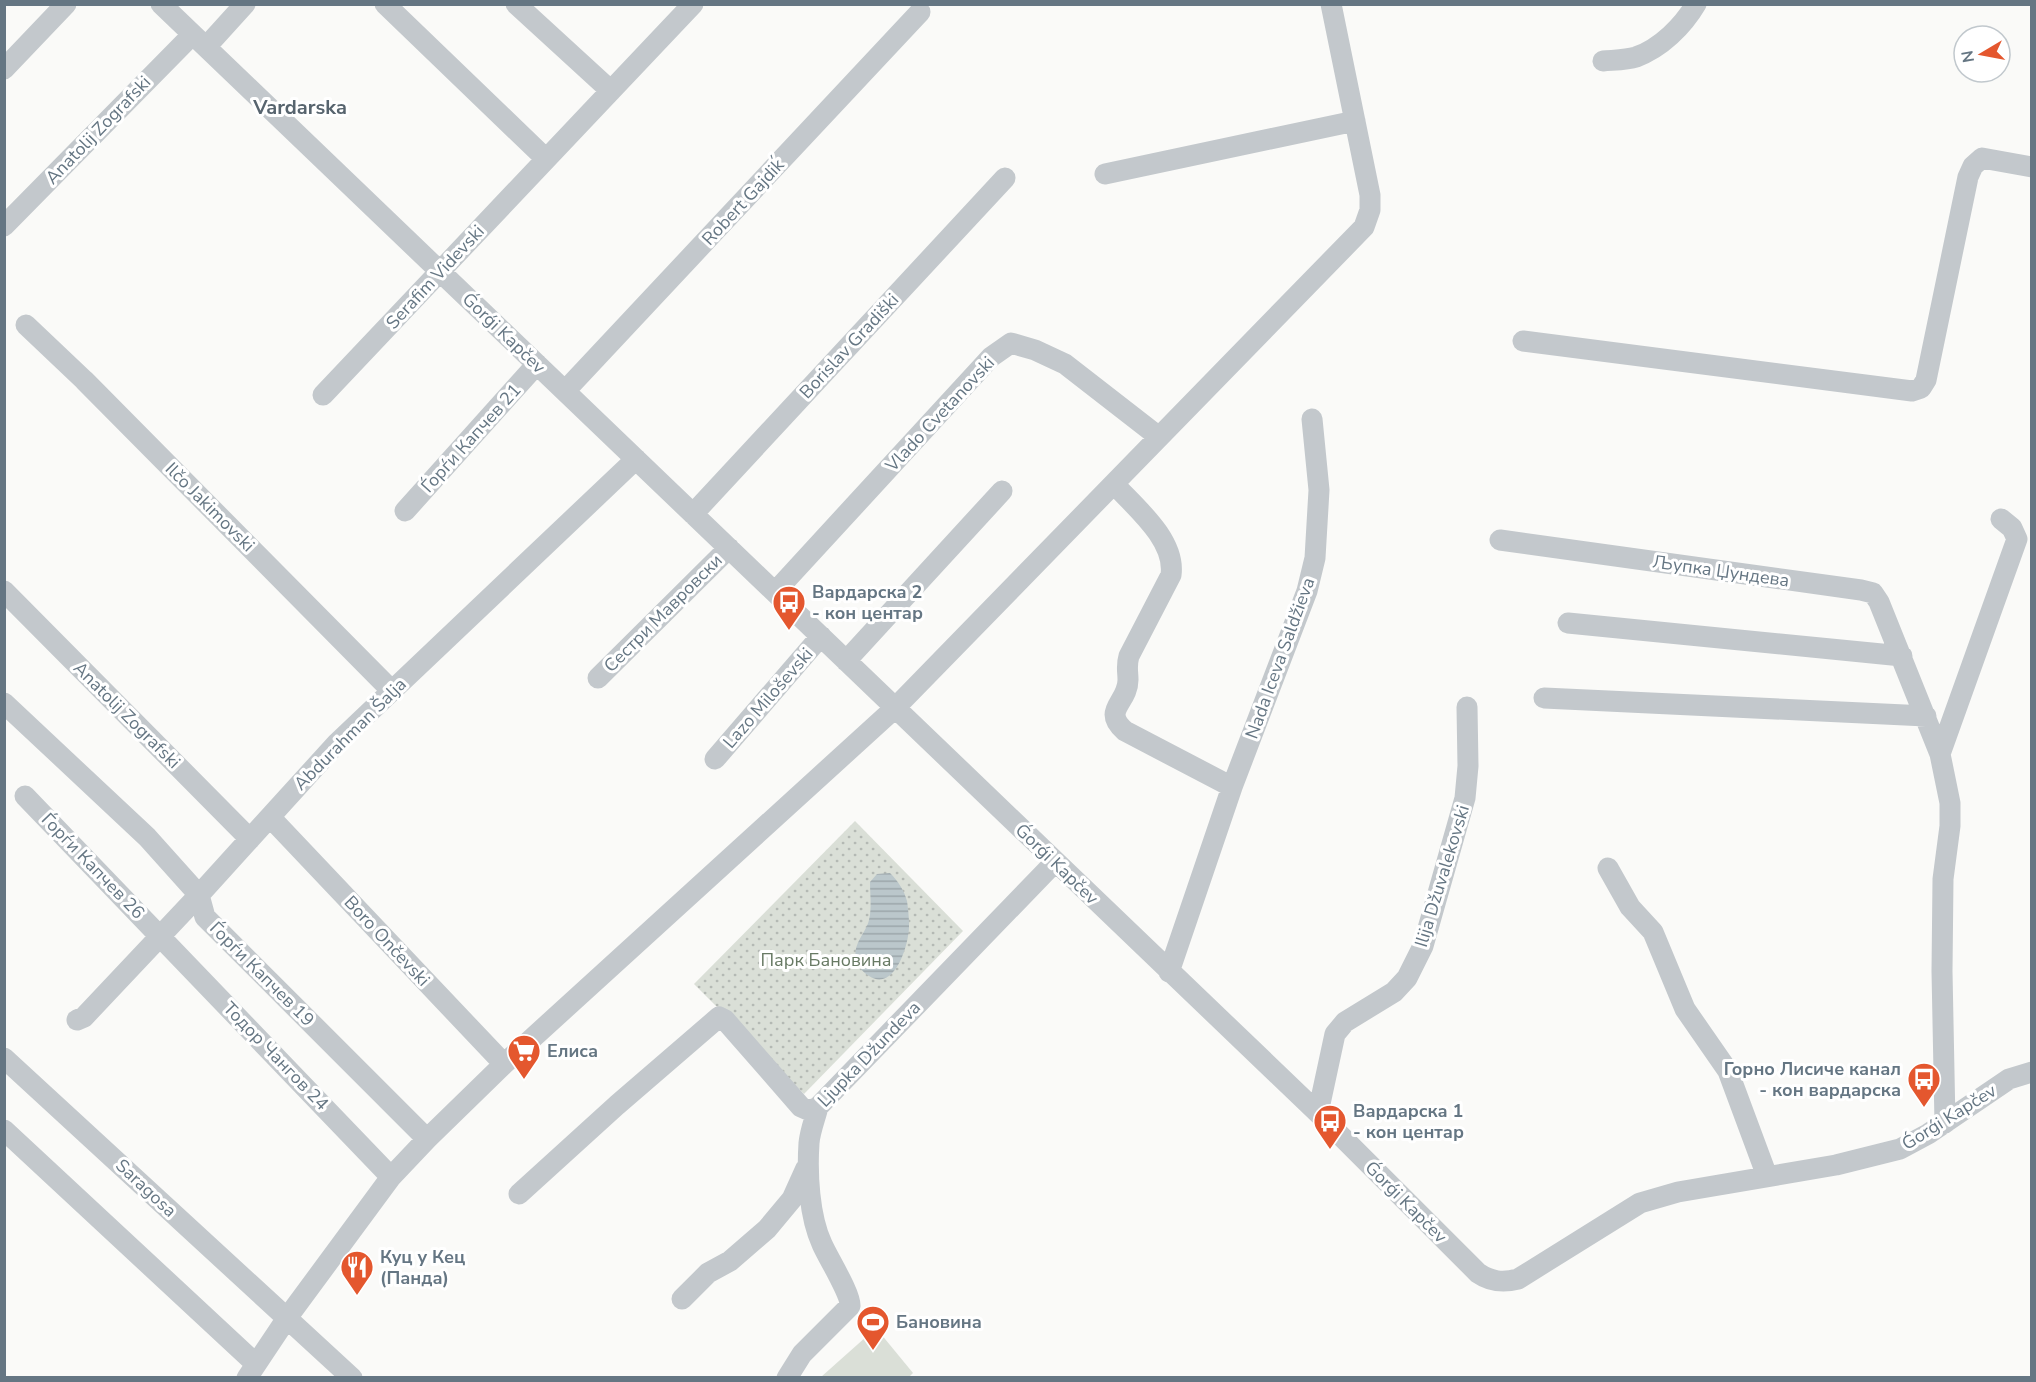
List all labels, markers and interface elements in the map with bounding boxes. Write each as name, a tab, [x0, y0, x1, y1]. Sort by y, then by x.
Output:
north arrow	[1952, 24, 2012, 84]
text: N	[1956, 49, 1980, 64]
street label: Anatolij Zografski	[40, 71, 156, 189]
district label: Vardarska	[252, 94, 347, 121]
street label: Robert Gajdiḱ	[697, 153, 790, 251]
street label: Serafim Videvski	[380, 220, 490, 334]
street label: Ǵorǵi Kapčev	[457, 287, 551, 379]
street label: Borislav Gradiški	[794, 288, 904, 404]
street label: Vlado Cvetanovski	[879, 351, 1000, 478]
street label: Ѓорѓи Капчев 21	[416, 378, 526, 498]
street label: Ilčo Jakimovski	[160, 457, 260, 557]
street label: Сестри Мавровски	[599, 549, 727, 677]
street label: Љупка Џундева	[1651, 550, 1791, 592]
street label: Nada Iceva Saldžieva	[1240, 574, 1320, 742]
place label: Вардарска 2 - кон центар	[812, 580, 923, 625]
bus stop icon: Вардарска 2 - кон центар	[771, 584, 807, 631]
street label: Lazo Miloševski	[718, 643, 818, 753]
street label: Anatolij Zografski	[68, 656, 186, 774]
street label: Abdurahman Šalja	[289, 673, 411, 795]
street label: Ilija Džuvalekovski	[1409, 802, 1475, 950]
street label: Ѓорѓи Капчев 26	[36, 808, 150, 924]
street label: Ǵorǵi Kapčev	[1010, 818, 1104, 910]
street label: Boro Ončevski	[339, 891, 435, 991]
street label: Ѓорѓи Капчев 19	[204, 916, 320, 1032]
park label: Парк Бановина	[760, 948, 892, 972]
street label: Тодор Чангов 24	[218, 996, 334, 1116]
street label: Ljupka Džundeva	[812, 996, 926, 1112]
supermarket icon: Елиса	[506, 1033, 542, 1080]
place label: Елиса	[547, 1039, 598, 1063]
place label: Горно Лисиче канал - кон вардарска	[1724, 1057, 1901, 1102]
bus stop icon: Горно Лисиче канал - кон вардарска	[1906, 1061, 1942, 1108]
street label: Ǵorǵi Kapčev	[1897, 1078, 2001, 1156]
place label: Вардарска 1 - кон центар	[1353, 1099, 1464, 1144]
bus stop icon: Вардарска 1 - кон центар	[1312, 1103, 1348, 1150]
street label: Saragosa	[110, 1154, 182, 1222]
street label: Ǵorǵi Kapčev	[1360, 1156, 1453, 1249]
place label: Куц у Кец (Панда)	[380, 1245, 465, 1290]
restaurant icon: Куц у Кец (Панда)	[339, 1249, 375, 1296]
sports icon: Бановина	[855, 1304, 891, 1351]
place label: Бановина	[896, 1310, 982, 1334]

